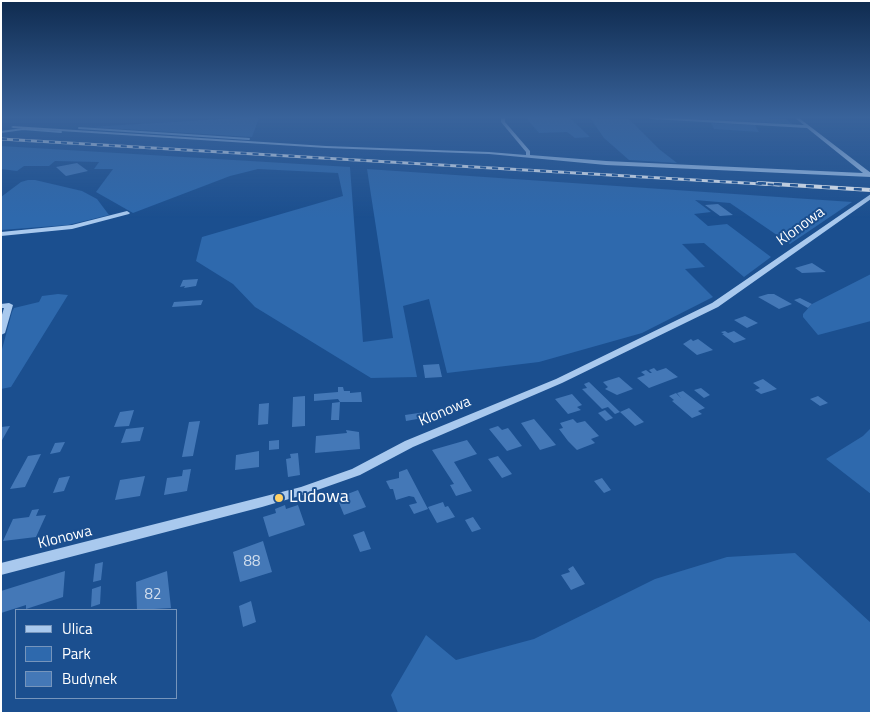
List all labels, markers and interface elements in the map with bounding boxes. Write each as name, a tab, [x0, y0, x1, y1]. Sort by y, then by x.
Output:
street label: Klonowa	[774, 204, 828, 250]
street label: Klonowa	[416, 393, 474, 431]
place label: Ludowa	[289, 487, 349, 509]
marker: Ludowa	[273, 492, 285, 504]
street label: Klonowa	[36, 523, 94, 553]
house number: 88	[244, 553, 260, 571]
house number: 82	[145, 586, 161, 604]
legend	[15, 609, 178, 699]
text: Ulica	[62, 617, 92, 640]
text: Park	[62, 642, 91, 665]
text: Budynek	[62, 667, 117, 690]

